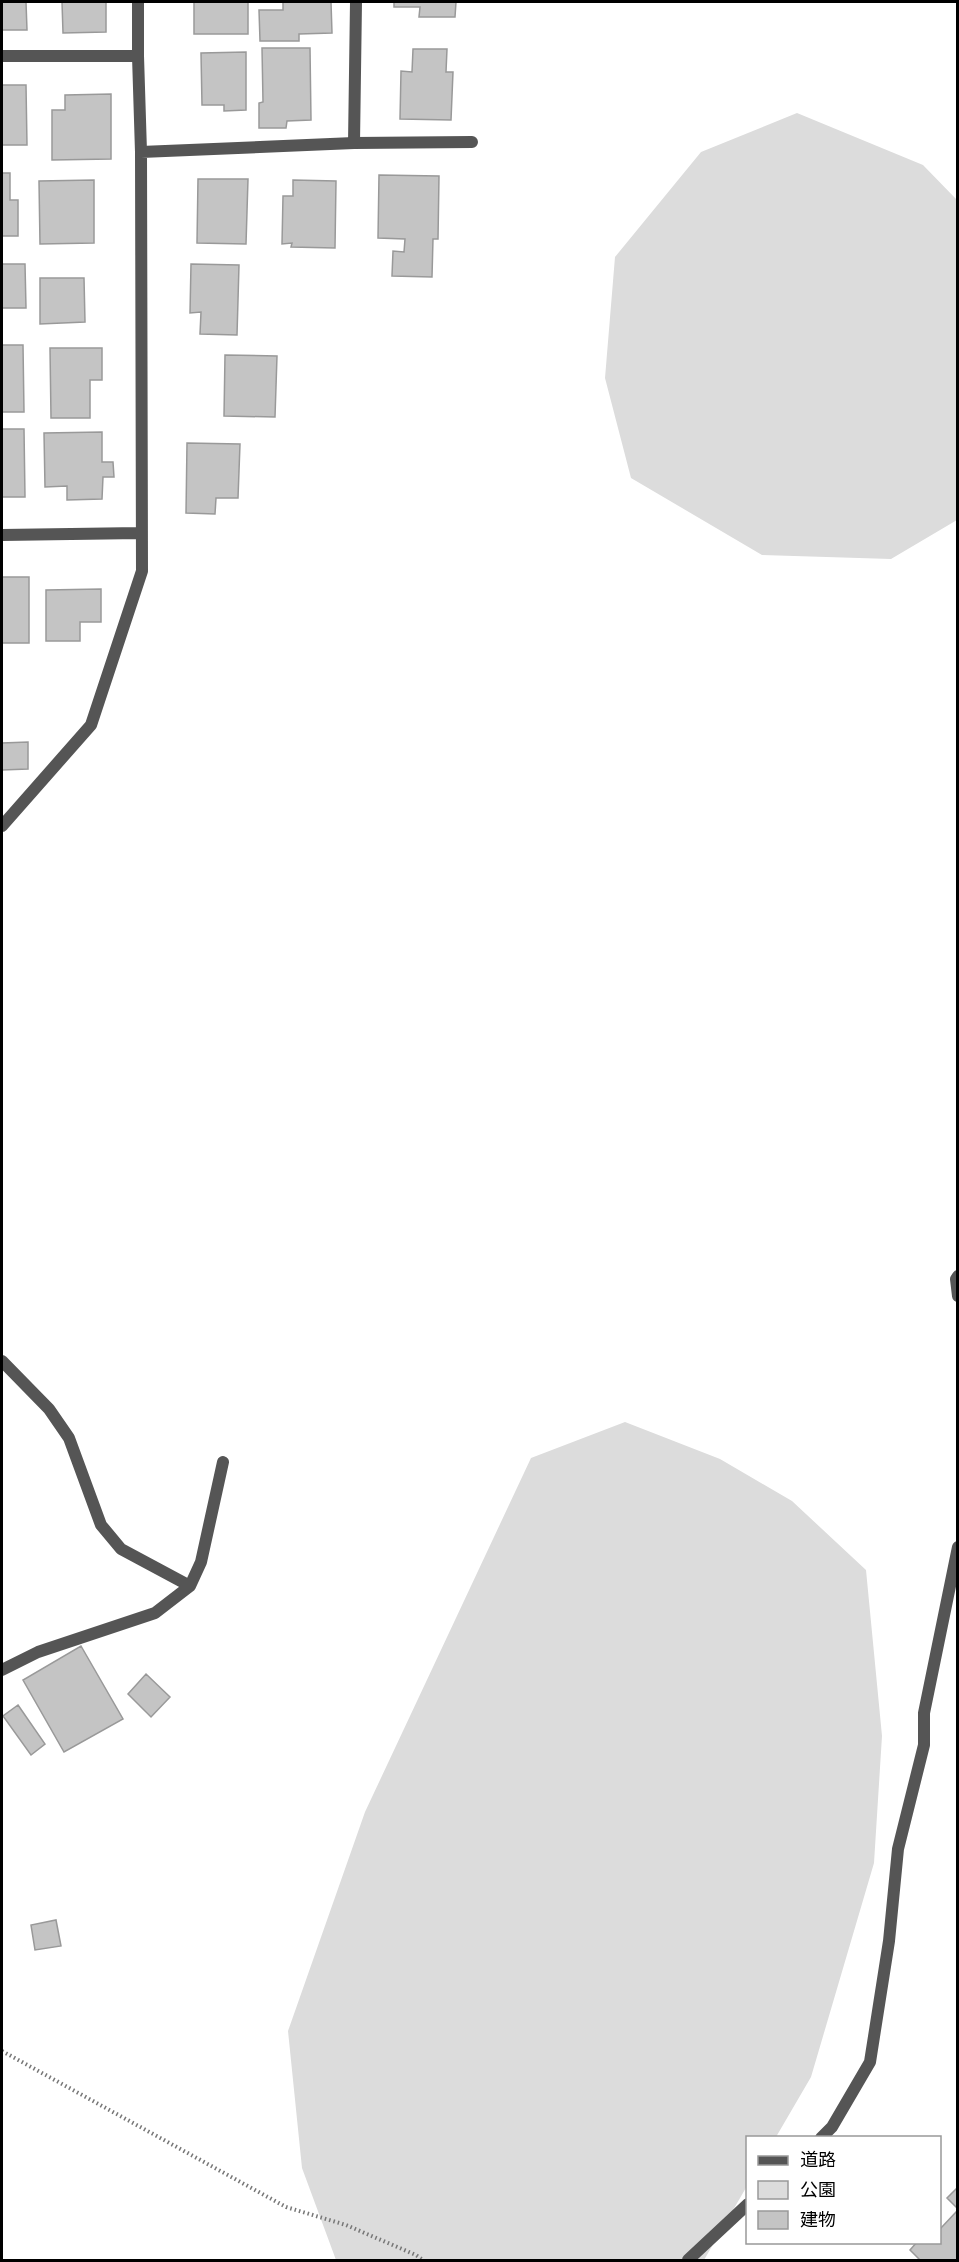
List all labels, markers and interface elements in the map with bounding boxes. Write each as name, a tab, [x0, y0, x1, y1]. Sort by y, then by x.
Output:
legend	[746, 2136, 941, 2244]
text: 道路	[800, 2149, 836, 2170]
text: 公園	[800, 2179, 836, 2200]
text: 建物	[800, 2209, 836, 2230]

